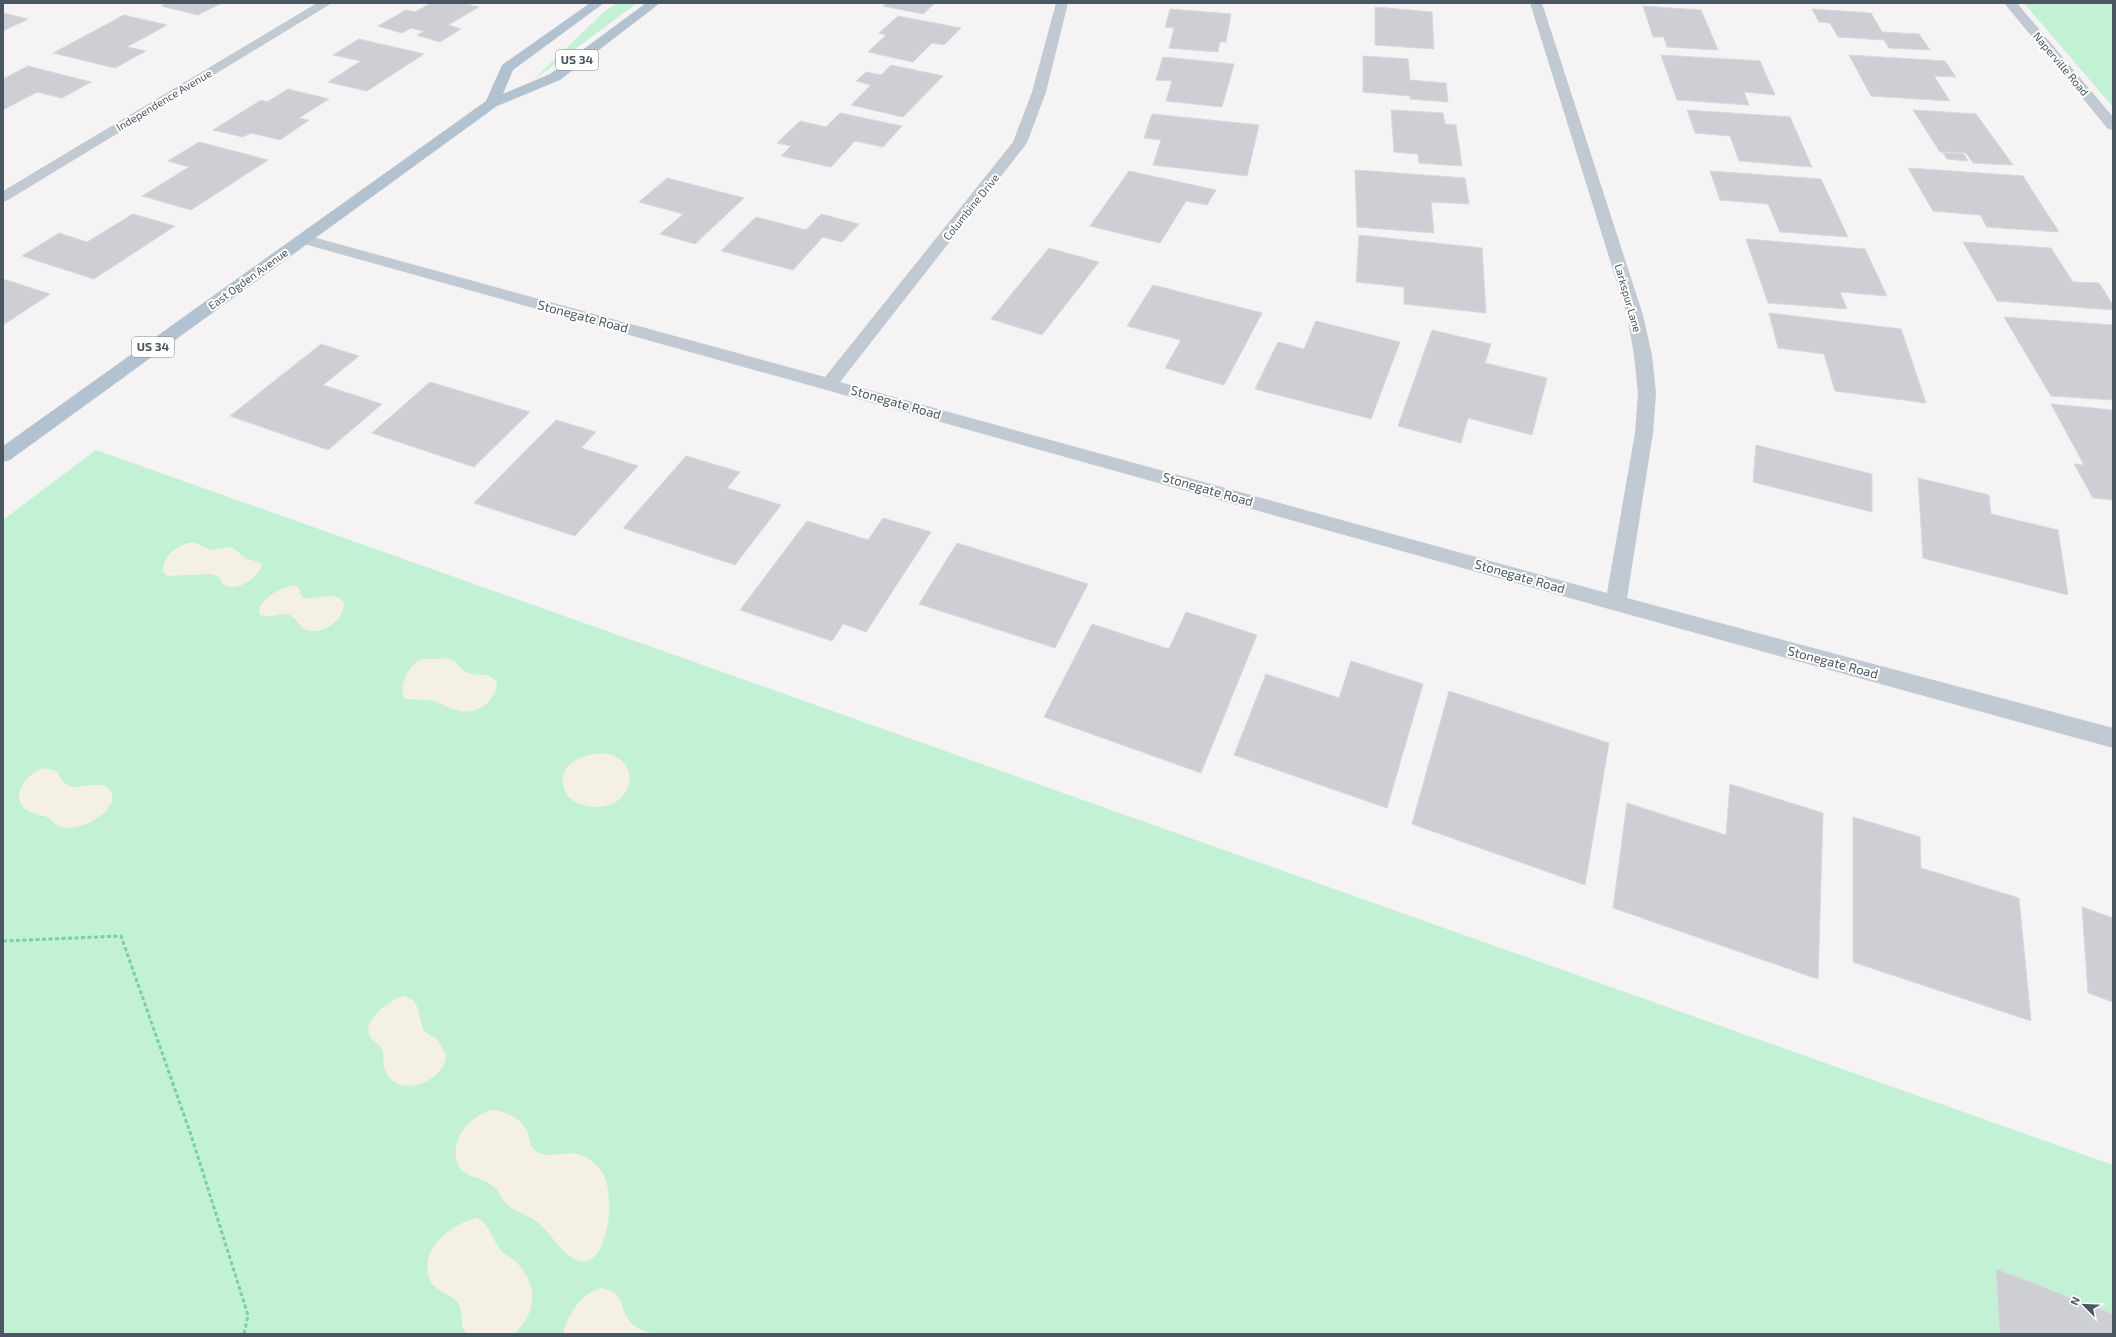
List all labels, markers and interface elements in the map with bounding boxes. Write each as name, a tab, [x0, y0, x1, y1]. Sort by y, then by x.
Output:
street label: Naperville Road	[2031, 29, 2092, 98]
road number: US 34	[556, 50, 598, 70]
street label: Independence Avenue	[114, 66, 214, 133]
street label: Columbine Drive	[940, 171, 1001, 242]
street label: East Ogden Avenue	[205, 245, 290, 312]
street label: Larkspur Lane	[1613, 262, 1644, 334]
street label: Stonegate Road	[536, 296, 630, 336]
road number: US 34	[132, 337, 174, 357]
street label: Stonegate Road	[849, 381, 943, 423]
street label: Stonegate Road	[1161, 468, 1255, 510]
street label: Stonegate Road	[1473, 555, 1567, 597]
street label: Stonegate Road	[1786, 642, 1880, 682]
north arrow	[2064, 1285, 2104, 1325]
text: N	[2067, 1294, 2082, 1307]

